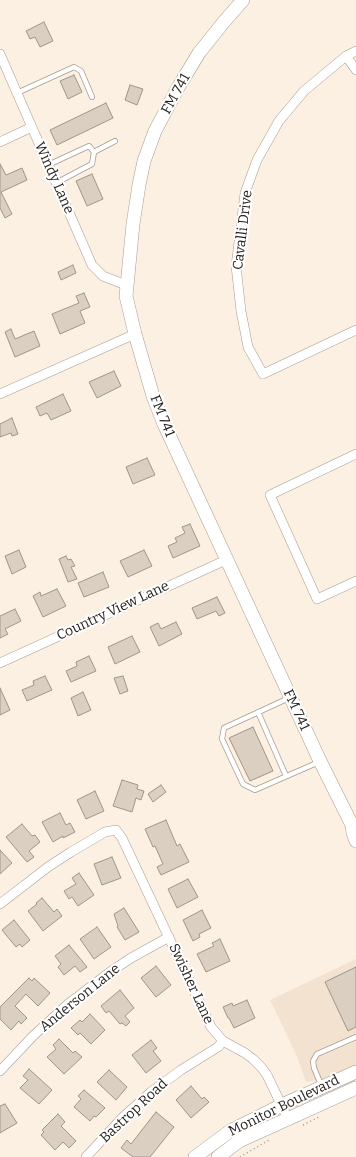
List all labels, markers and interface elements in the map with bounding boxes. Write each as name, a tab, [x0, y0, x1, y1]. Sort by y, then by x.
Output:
street label: FM 741	[158, 71, 194, 117]
street label: Windy Lane	[31, 140, 77, 216]
street label: Cavalli Drive	[230, 189, 256, 271]
street label: FM 741	[146, 393, 178, 439]
street label: Country View Lane	[54, 578, 172, 644]
street label: FM 741	[279, 687, 313, 733]
street label: Swisher Lane	[165, 941, 217, 1027]
street label: Anderson Lane	[36, 960, 124, 1036]
street label: Monitor Boulevard	[226, 1072, 342, 1140]
street label: Bastrop Road	[97, 1075, 171, 1147]

